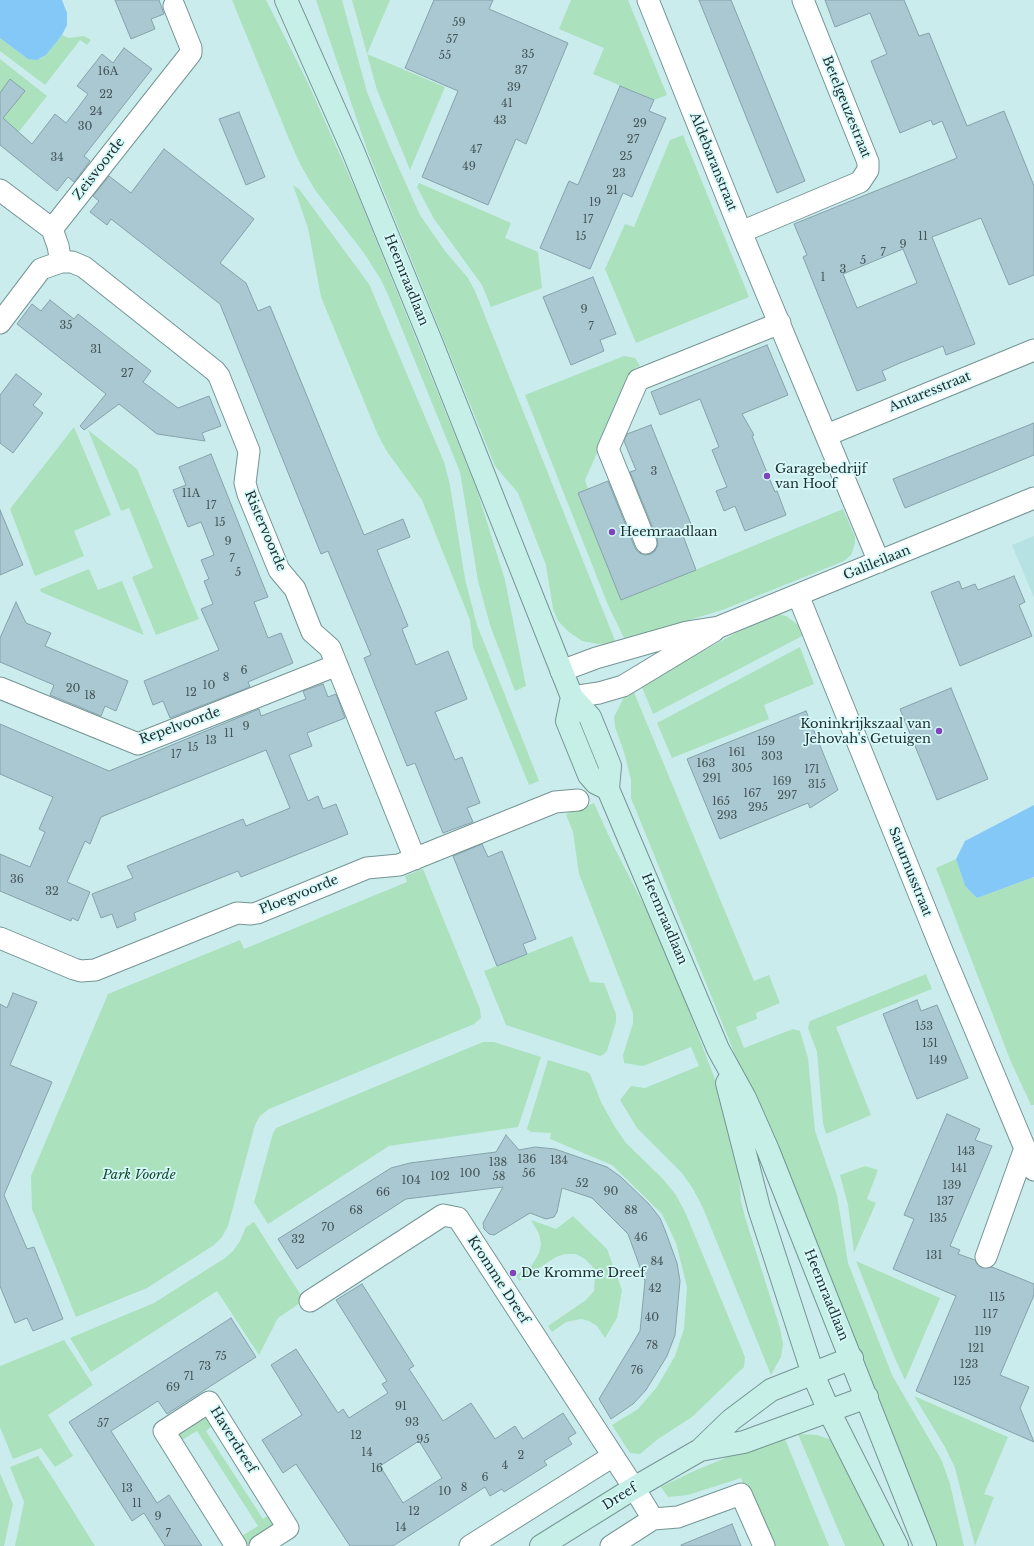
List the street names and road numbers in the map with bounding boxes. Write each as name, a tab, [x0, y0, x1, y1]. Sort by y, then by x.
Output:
street label: Betelgeuzestraat	[818, 54, 874, 160]
street label: Aldebaranstraat	[686, 110, 740, 214]
street label: Zeisvoorde	[70, 135, 128, 203]
street label: Heemraadlaan	[381, 232, 431, 328]
street label: Antaresstraat	[887, 369, 973, 415]
street label: Ristervoorde	[241, 488, 289, 574]
street label: Galileilaan	[841, 542, 913, 584]
street label: Repelvoorde	[137, 704, 223, 748]
street label: Saturnusstraat	[885, 825, 935, 919]
street label: Heemraadlaan	[638, 871, 690, 967]
street label: Ploegvoorde	[257, 872, 341, 918]
street label: Kromme Dreef	[464, 1233, 532, 1327]
street label: Heemraadlaan	[801, 1247, 851, 1343]
street label: Haverdreef	[206, 1404, 260, 1476]
street label: Dreef	[600, 1480, 640, 1514]

